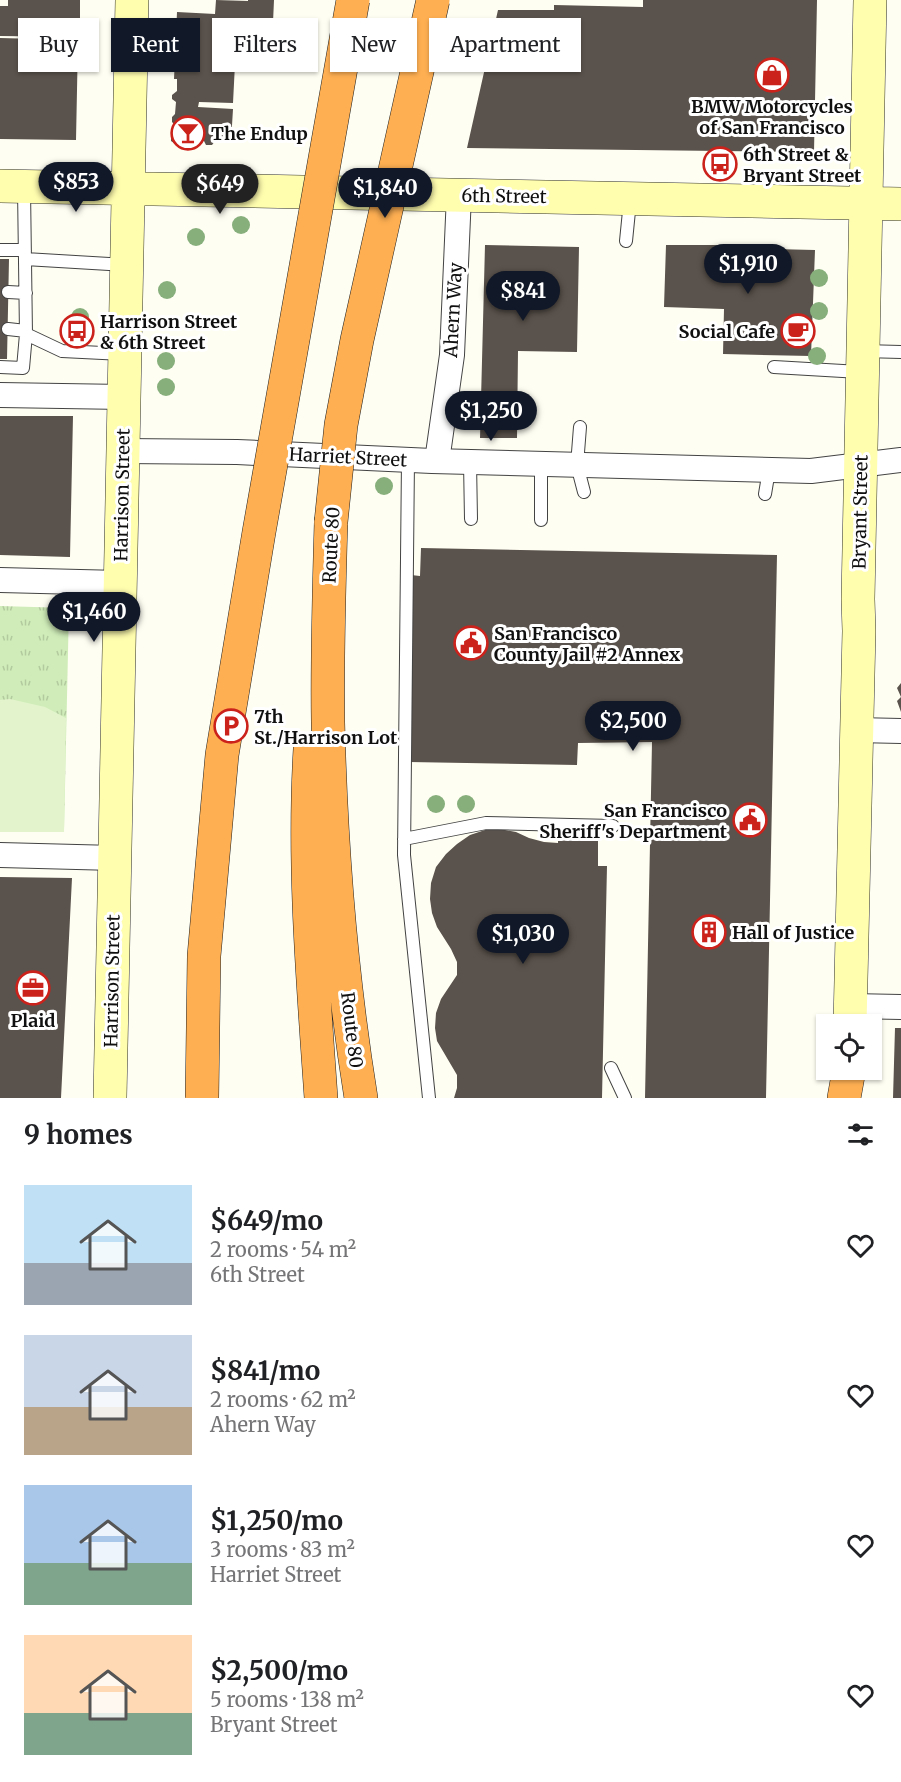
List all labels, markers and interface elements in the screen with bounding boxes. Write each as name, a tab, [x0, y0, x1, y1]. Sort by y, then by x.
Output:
chip: Buy	[18, 18, 99, 72]
chip: Rent	[111, 18, 200, 72]
chip: Filters	[212, 18, 318, 72]
chip: New	[330, 18, 417, 72]
chip: Apartment	[429, 18, 581, 72]
shop icon: BMW Motorcycles of San Francisco	[754, 57, 790, 93]
place label: BMW Motorcycles of San Francisco	[691, 95, 853, 139]
bar icon: The Endup	[170, 115, 206, 151]
place label: The Endup	[211, 122, 308, 145]
place label: 6th Street & Bryant Street	[743, 143, 862, 187]
bus stop icon: 6th Street & Bryant Street	[702, 146, 738, 182]
pin: $853	[40, 162, 112, 213]
pin: $649	[184, 164, 256, 215]
pin: $1,840	[336, 168, 434, 219]
text: $853	[52, 169, 100, 194]
text: $649	[195, 171, 245, 196]
text: $1,840	[352, 175, 418, 200]
street label: 6th Street	[461, 184, 547, 208]
pin: $1,910	[699, 244, 797, 295]
text: $1,910	[718, 251, 778, 276]
street label: Ahern Way	[439, 261, 467, 359]
pin: $841	[487, 271, 559, 322]
text: $841	[500, 278, 546, 303]
place label: Harrison Street & 6th Street	[100, 310, 238, 354]
bus stop icon: Harrison Street & 6th Street	[59, 313, 95, 349]
cafe icon: Social Cafe	[780, 313, 816, 349]
place label: Social Cafe	[679, 320, 775, 343]
pin: $1,250	[442, 391, 540, 442]
text: $1,250	[459, 398, 523, 423]
street label: Harrison Street	[109, 428, 135, 562]
street label: Harriet Street	[288, 442, 408, 472]
street label: Bryant Street	[848, 454, 872, 570]
street label: Route 80	[318, 506, 344, 584]
pin: $1,460	[45, 592, 143, 643]
text: $1,460	[61, 599, 127, 624]
place label: San Francisco County Jail #2 Annex	[494, 622, 680, 666]
public building icon: San Francisco County Jail #2 Annex	[453, 625, 489, 661]
pin: $2,500	[584, 701, 682, 752]
place label: 7th St./Harrison Lot	[254, 705, 398, 749]
parking icon: 7th St./Harrison Lot	[213, 708, 249, 744]
text: $2,500	[599, 708, 667, 733]
place label: San Francisco Sheriff's Department	[539, 799, 728, 843]
public building icon: San Francisco Sheriff's Department	[732, 802, 768, 838]
street label: Harrison Street	[99, 914, 125, 1048]
pin: $1,030	[474, 914, 572, 965]
building icon: Hall of Justice	[691, 914, 727, 950]
text: $1,030	[491, 921, 555, 946]
place label: Hall of Justice	[732, 921, 855, 944]
office icon: Plaid	[15, 970, 51, 1006]
street label: Route 80	[336, 991, 368, 1069]
place label: Plaid	[11, 1009, 55, 1032]
map controls	[816, 1014, 882, 1080]
button: locate	[816, 1014, 882, 1080]
text: 9 homes	[24, 1118, 133, 1151]
icon: filters	[844, 1118, 877, 1151]
text: $649/mo	[210, 1204, 323, 1237]
icon: home	[72, 1209, 144, 1281]
icon: heart	[844, 1229, 877, 1262]
text: 2 rooms · 54 m²	[210, 1237, 356, 1262]
text: 6th Street	[210, 1262, 305, 1287]
text: $841/mo	[210, 1354, 320, 1387]
icon: home	[72, 1359, 144, 1431]
icon: heart	[844, 1379, 877, 1412]
text: 2 rooms · 62 m²	[210, 1387, 356, 1412]
text: Ahern Way	[210, 1412, 316, 1437]
text: $1,250/mo	[210, 1504, 343, 1537]
icon: home	[72, 1509, 144, 1581]
icon: heart	[844, 1529, 877, 1562]
text: 3 rooms · 83 m²	[210, 1537, 355, 1562]
text: Harriet Street	[210, 1562, 341, 1587]
text: $2,500/mo	[210, 1654, 348, 1687]
icon: home	[72, 1659, 144, 1731]
icon: heart	[844, 1679, 877, 1712]
text: 5 rooms · 138 m²	[210, 1687, 364, 1712]
text: Bryant Street	[210, 1712, 338, 1737]

